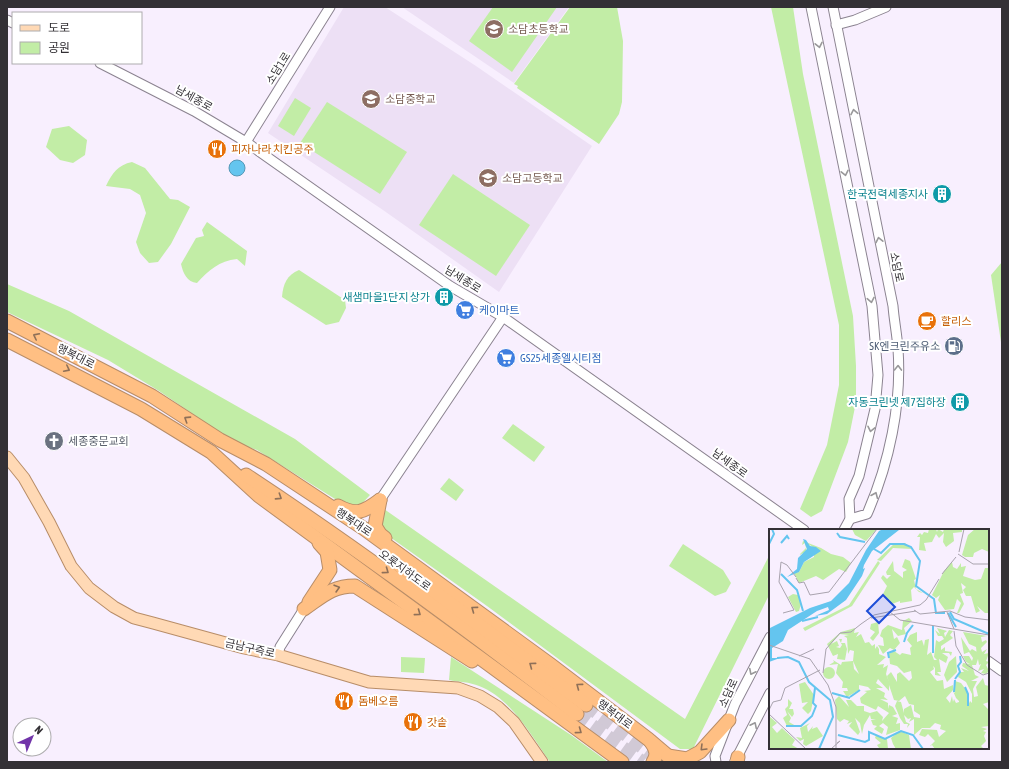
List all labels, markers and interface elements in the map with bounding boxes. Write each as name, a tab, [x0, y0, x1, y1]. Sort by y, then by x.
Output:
legend	[12, 12, 142, 64]
school or university icon: 소담초등학교	[483, 18, 505, 40]
text: 도로	[48, 21, 70, 35]
place label: 소담초등학교	[508, 23, 569, 35]
text: 공원	[48, 41, 70, 55]
one-way arrow	[814, 42, 823, 48]
street label: 소담1로	[263, 50, 293, 86]
street label: 남세종로	[173, 83, 215, 113]
school or university icon: 소담중학교	[360, 88, 382, 110]
place label: 소담중학교	[385, 93, 436, 105]
one-way arrow	[851, 109, 859, 115]
restaurant icon: 피자나라 치킨공주	[206, 138, 228, 160]
place label: 피자나라 치킨공주	[231, 143, 313, 155]
school or university icon: 소담고등학교	[477, 167, 499, 189]
one-way arrow	[841, 169, 849, 176]
place label: 소담고등학교	[502, 172, 563, 184]
building icon: 한국전력세종지사	[931, 183, 953, 205]
place label: 한국전력세종지사	[847, 188, 928, 200]
one-way arrow	[875, 236, 883, 243]
street label: 소담로	[888, 251, 906, 283]
street label: 남세종로	[443, 263, 483, 295]
building icon: 새샘마을1단지 상가	[433, 286, 455, 308]
place label: 새샘마을1단지 상가	[342, 291, 430, 303]
one-way arrow	[866, 297, 874, 303]
supermarket icon: 케이마트	[454, 299, 476, 321]
place label: 케이마트	[479, 304, 519, 316]
cafe icon: 할리스	[916, 310, 938, 332]
place label: 할리스	[941, 315, 971, 327]
one-way arrow	[33, 333, 41, 340]
fuel station icon: SK엔크린주유소	[943, 335, 965, 357]
place label: SK엔크린주유소	[869, 340, 940, 352]
street label: 행복대로	[55, 341, 97, 371]
supermarket icon: GS25세종엘시티점	[495, 347, 517, 369]
place label: GS25세종엘시티점	[520, 352, 602, 364]
one-way arrow	[63, 364, 70, 372]
one-way arrow	[894, 365, 902, 371]
building icon: 자동크린넷 제7집하장	[949, 391, 971, 413]
place label: 자동크린넷 제7집하장	[848, 396, 946, 408]
one-way arrow	[184, 416, 191, 423]
one-way arrow	[867, 426, 876, 432]
church icon: 세종중문교회	[43, 430, 65, 452]
place label: 세종중문교회	[68, 435, 129, 447]
street label: 남세종로	[710, 446, 750, 480]
one-way arrow	[275, 492, 282, 500]
one-way arrow	[871, 492, 879, 499]
street label: 행복대로	[334, 506, 374, 538]
inset map	[769, 529, 989, 749]
street label: 오롯지하도로	[377, 547, 433, 593]
one-way arrow	[381, 566, 388, 573]
one-way arrow	[334, 584, 341, 593]
one-way arrow	[471, 606, 478, 614]
one-way arrow	[414, 608, 421, 616]
street label: 금남구즉로	[224, 636, 276, 660]
one-way arrow	[530, 662, 537, 669]
one-way arrow	[749, 667, 757, 675]
street label: 소담로	[716, 677, 740, 709]
one-way arrow	[576, 684, 583, 691]
restaurant icon: 돔베오름	[333, 690, 355, 712]
place label: 돔베오름	[358, 695, 398, 707]
street label: 행복대로	[595, 697, 635, 731]
restaurant icon: 갓솥	[402, 711, 424, 733]
place label: 갓솥	[427, 716, 447, 728]
north arrow	[12, 717, 52, 757]
one-way arrow	[749, 721, 757, 729]
text: N	[32, 723, 45, 736]
one-way arrow	[575, 726, 582, 733]
one-way arrow	[701, 743, 708, 751]

